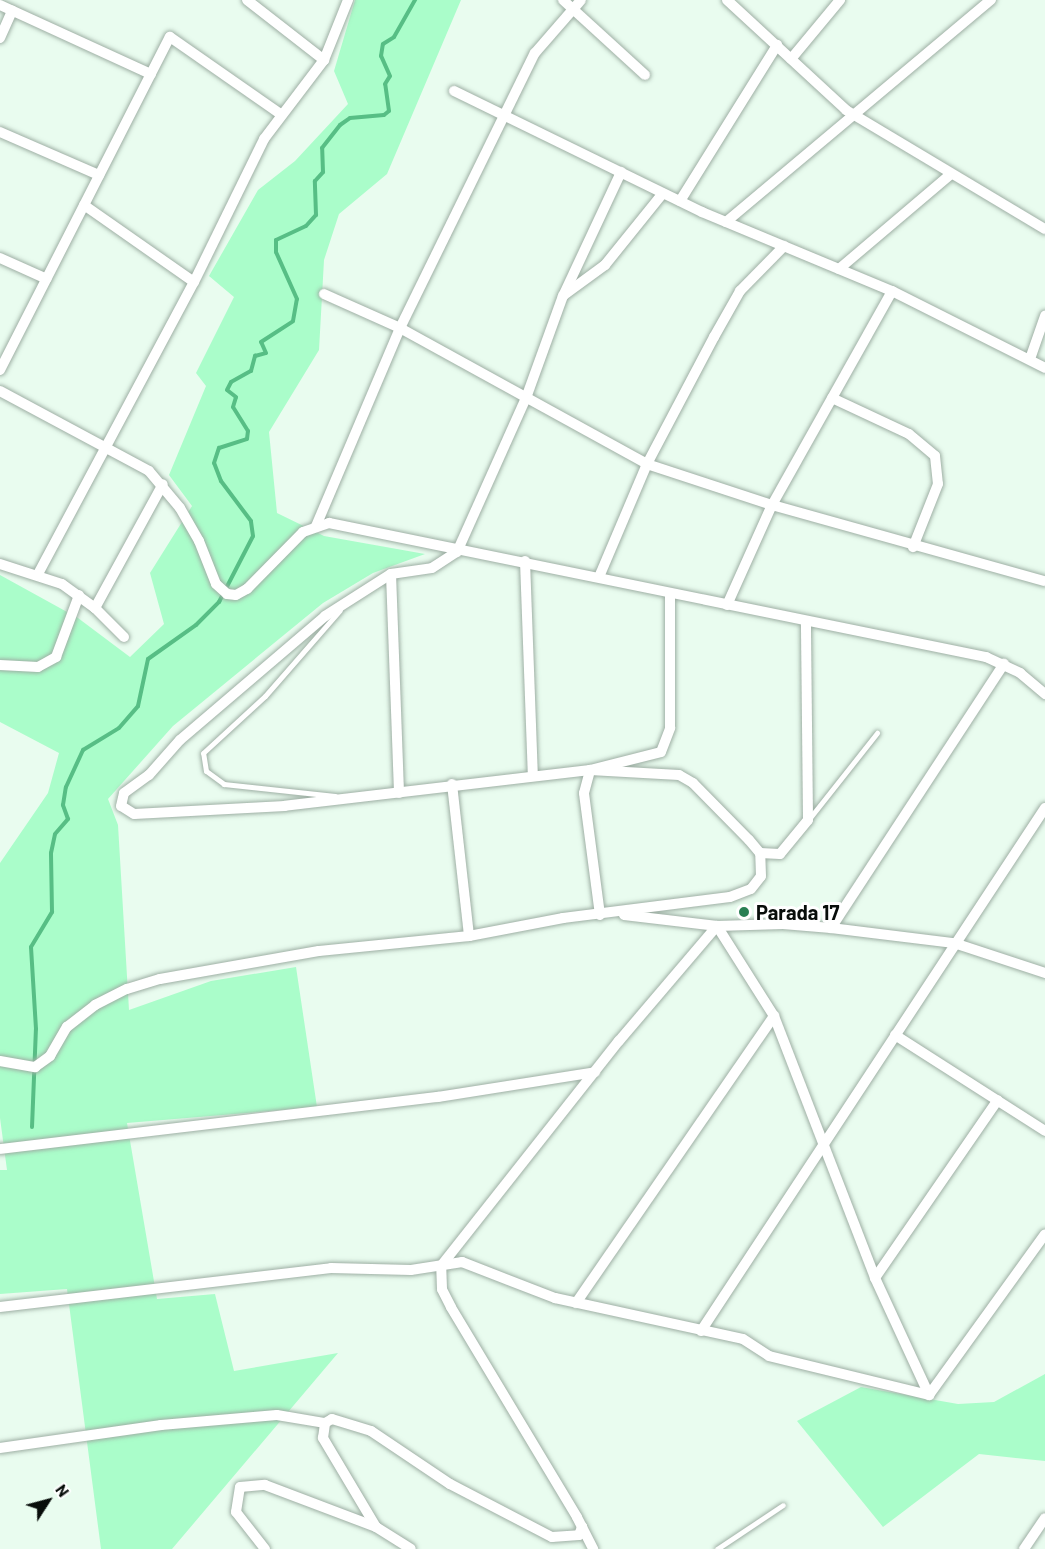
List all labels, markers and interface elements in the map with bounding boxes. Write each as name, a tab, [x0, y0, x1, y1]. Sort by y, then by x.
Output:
place label: Parada 17	[756, 900, 839, 924]
marker: Parada 17	[737, 905, 751, 919]
north arrow	[18, 1471, 78, 1531]
text: N	[52, 1480, 74, 1500]

